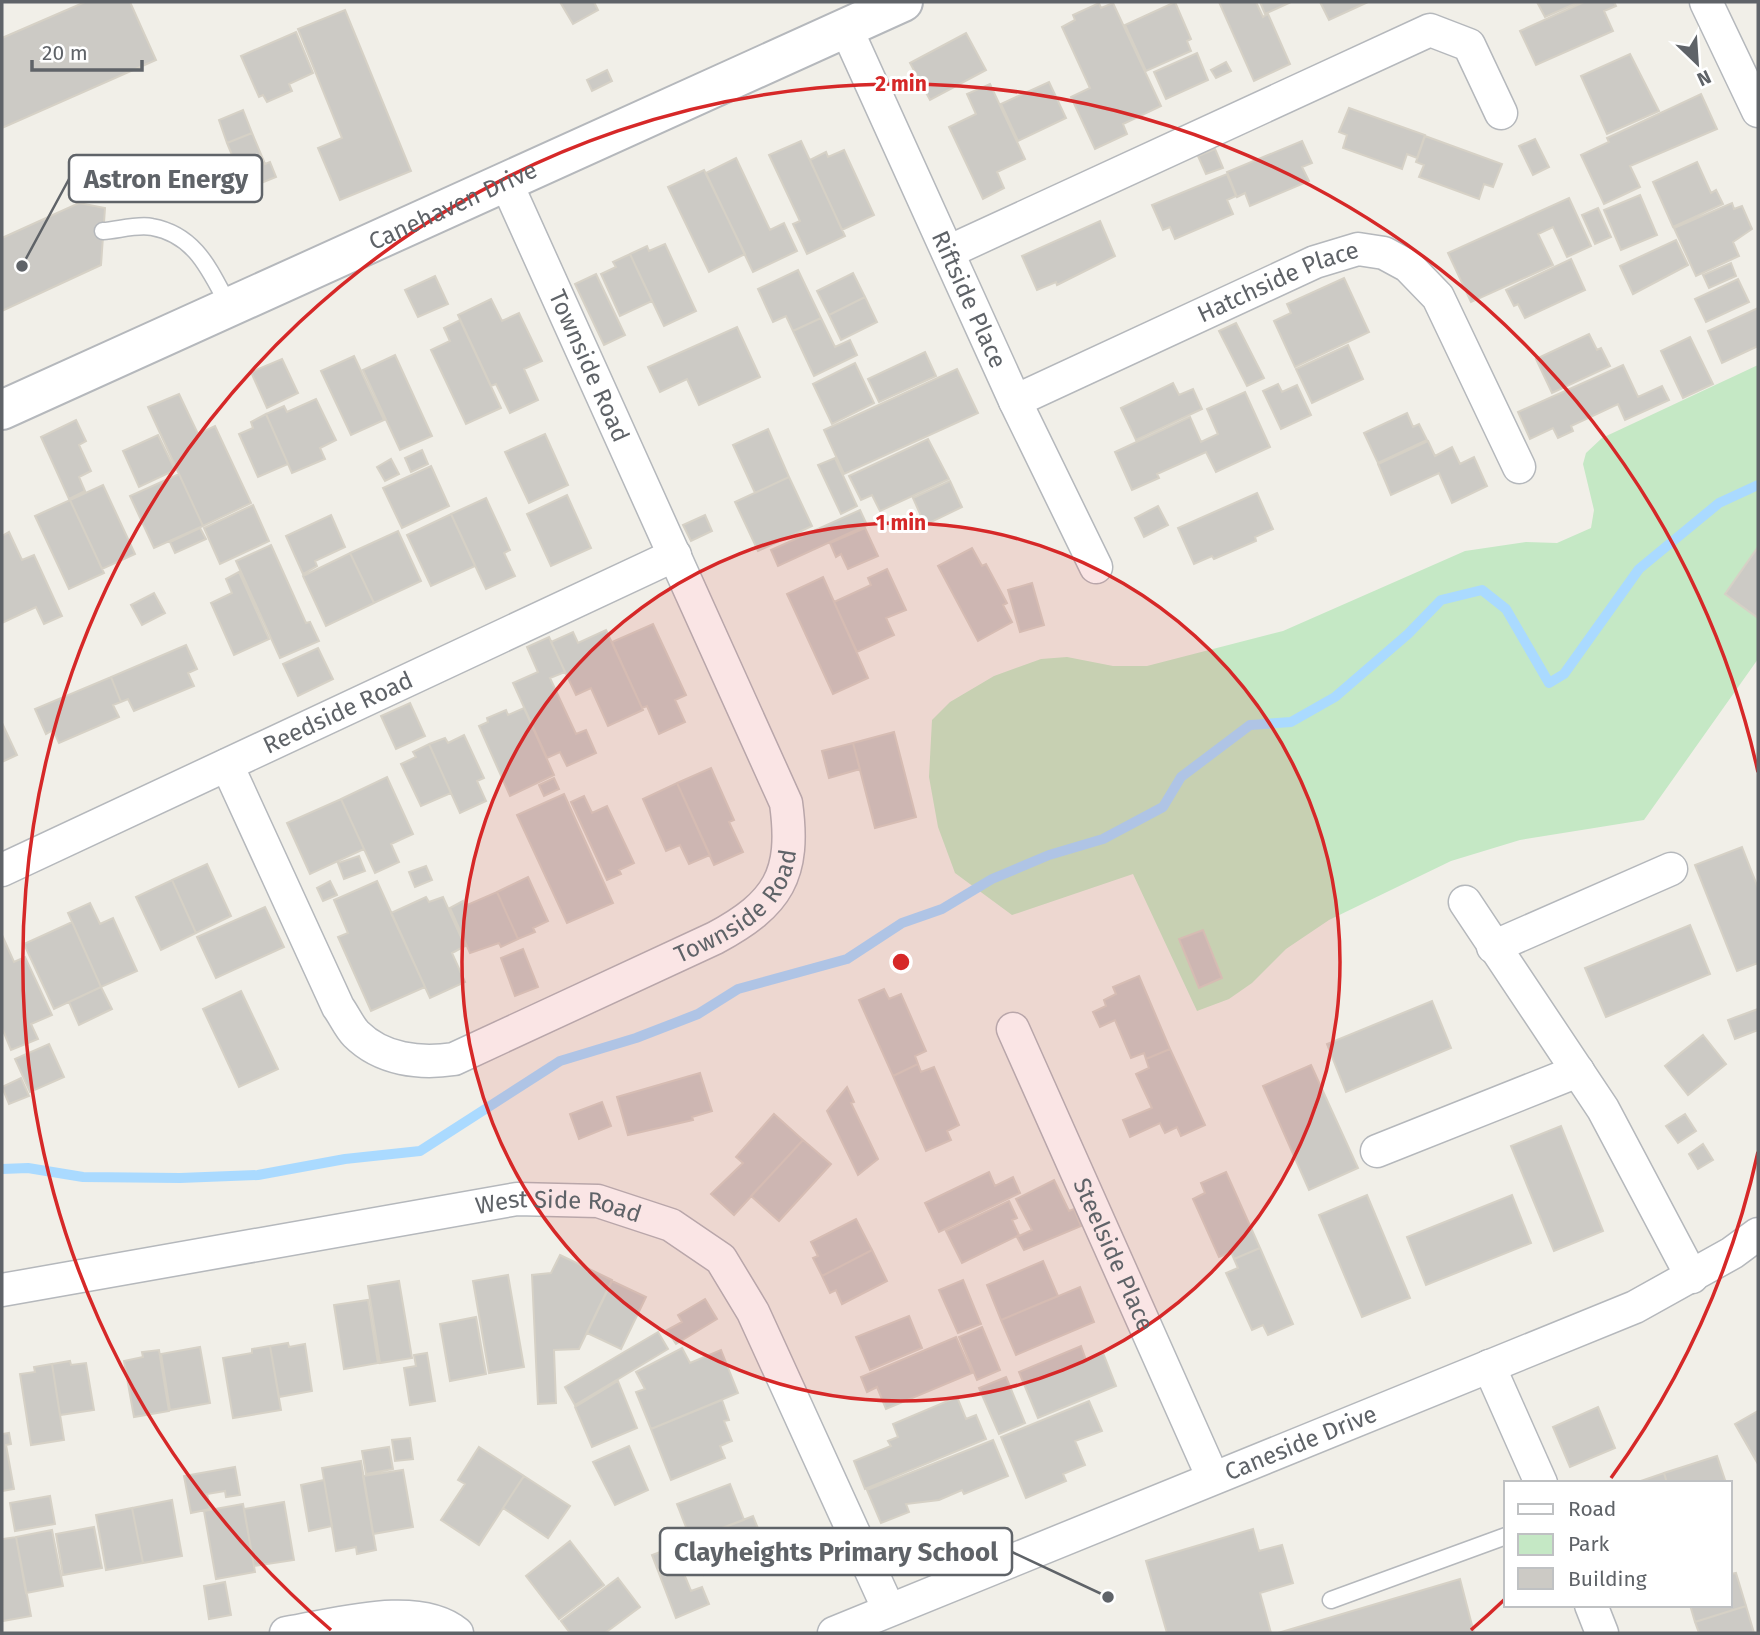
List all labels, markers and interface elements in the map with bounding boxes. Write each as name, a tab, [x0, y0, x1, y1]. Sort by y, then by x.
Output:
scale bar	[32, 28, 142, 72]
north arrow	[1662, 28, 1732, 98]
text: 20 m	[42, 40, 88, 66]
text: N	[1693, 65, 1715, 91]
text: 2 min	[875, 71, 927, 97]
callout: Astron Energy	[69, 155, 262, 202]
street label: Canehaven Drive	[364, 156, 542, 256]
text: Astron Energy	[83, 164, 249, 195]
street label: Riftside Place	[926, 226, 1012, 372]
street label: Hatchside Place	[1193, 236, 1362, 329]
street label: Townside Road	[543, 286, 635, 446]
text: 1 min	[876, 510, 926, 536]
street label: Reedside Road	[259, 666, 417, 760]
street label: Townside Road	[670, 847, 802, 969]
centre of rings	[889, 950, 913, 974]
street label: Steelside Place	[1067, 1174, 1160, 1335]
street label: West Side Road	[473, 1185, 645, 1228]
street label: Caneside Drive	[1221, 1400, 1381, 1486]
legend	[1504, 1481, 1732, 1607]
text: Road	[1568, 1496, 1616, 1522]
callout: Clayheights Primary School	[660, 1528, 1012, 1575]
text: Park	[1568, 1531, 1610, 1557]
text: Clayheights Primary School	[674, 1537, 998, 1568]
text: Building	[1568, 1566, 1647, 1592]

